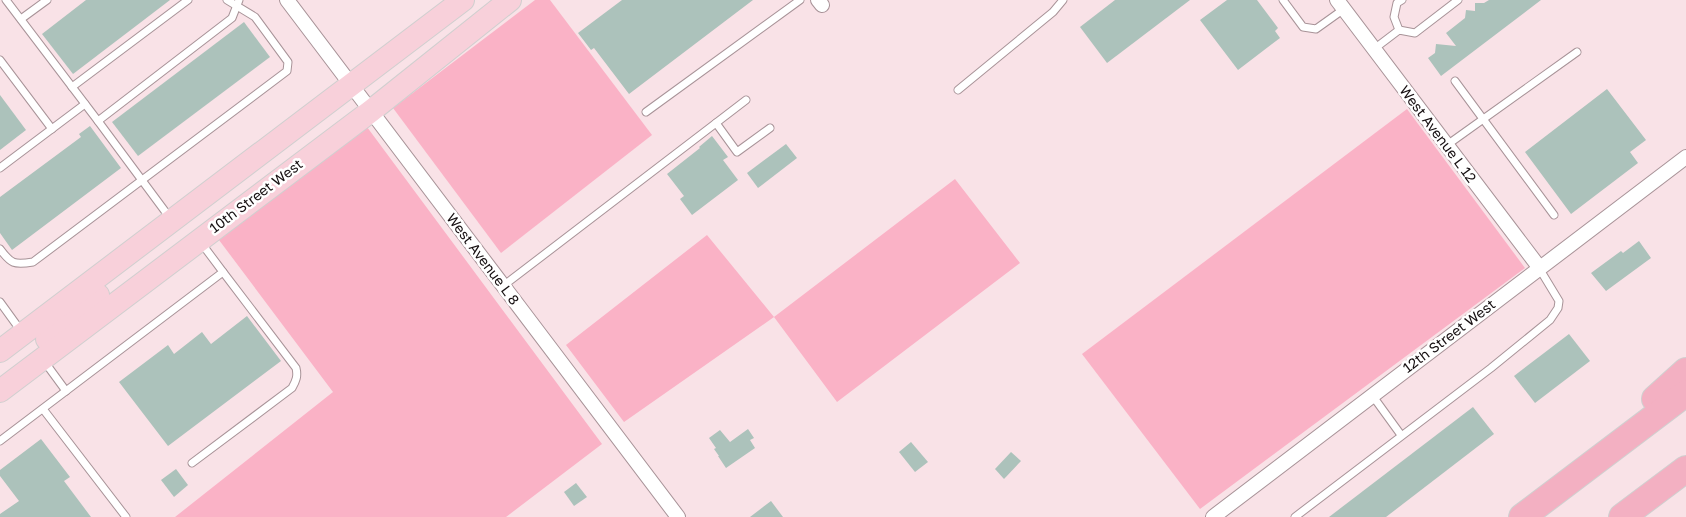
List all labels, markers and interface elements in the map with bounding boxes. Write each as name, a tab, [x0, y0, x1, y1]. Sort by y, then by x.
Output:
street label: West Avenue L 12	[1396, 82, 1480, 185]
street label: 10th Street West	[206, 155, 306, 236]
street label: West Avenue L 8	[443, 209, 523, 308]
street label: 12th Street West	[1399, 295, 1498, 376]

